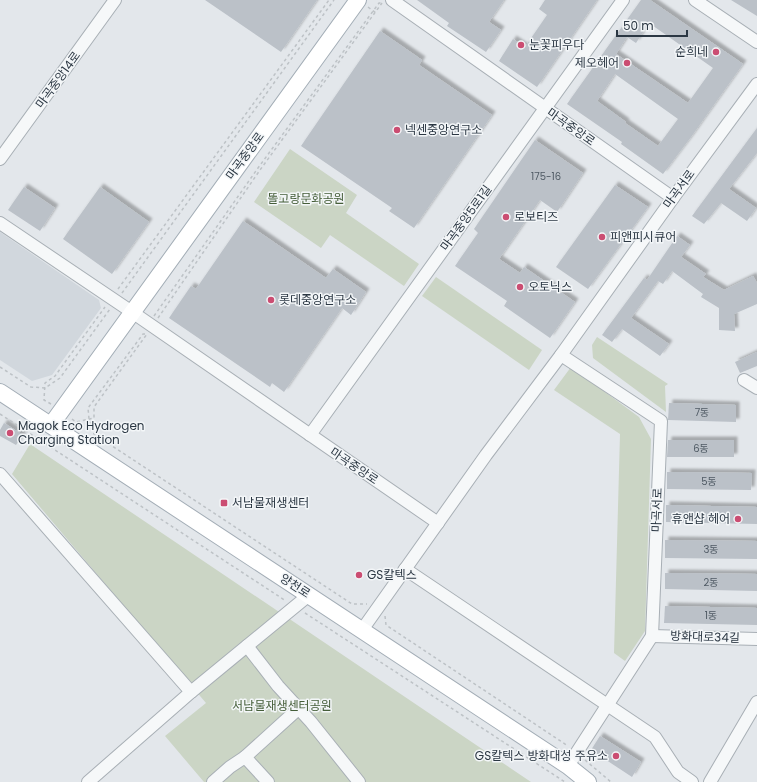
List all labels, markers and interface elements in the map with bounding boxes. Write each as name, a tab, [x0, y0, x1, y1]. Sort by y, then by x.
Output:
scale bar	[617, 12, 687, 38]
text: 50 m	[623, 17, 654, 34]
place label: 눈꽃피우다	[529, 36, 584, 53]
marker: 눈꽃피우다	[516, 40, 526, 50]
place label: 순희네	[675, 43, 708, 60]
marker: 순희네	[711, 47, 721, 57]
street label: 마곡중앙14로	[31, 48, 84, 112]
place label: 제오헤어	[575, 54, 619, 71]
marker: 제오헤어	[622, 58, 632, 68]
street label: 마곡중앙로	[544, 104, 599, 149]
place label: 넥센중앙연구소	[405, 121, 482, 138]
marker: 넥센중앙연구소	[392, 125, 402, 135]
street label: 마곡중앙로	[221, 128, 268, 183]
street label: 마곡서로	[659, 166, 698, 212]
house number: 175-16	[531, 169, 561, 184]
street label: 마곡중앙5로1길	[436, 181, 495, 254]
park label: 똘고랑문화공원	[267, 190, 345, 207]
place label: 로보티즈	[514, 208, 558, 225]
marker: 로보티즈	[501, 212, 511, 222]
place label: 피앤피시큐어	[610, 228, 676, 245]
marker: 피앤피시큐어	[597, 232, 607, 242]
place label: 오토닉스	[528, 278, 572, 295]
marker: 오토닉스	[515, 282, 525, 292]
place label: 롯데중앙연구소	[279, 291, 356, 308]
marker: 롯데중앙연구소	[266, 295, 276, 305]
house number: 7동	[695, 405, 709, 420]
place label: Magok Eco Hydrogen Charging Station	[18, 417, 145, 448]
marker: Magok Eco Hydrogen Charging Station	[5, 428, 15, 438]
house number: 6동	[693, 441, 709, 456]
street label: 마곡중앙로	[327, 443, 382, 488]
house number: 5동	[701, 474, 717, 489]
street label: 마곡서로	[647, 488, 666, 532]
place label: 서남물재생센터	[232, 494, 309, 511]
marker: 서남물재생센터	[219, 498, 229, 508]
place label: 휴앤샵 헤어	[672, 510, 730, 527]
marker: 휴앤샵 헤어	[733, 514, 743, 524]
house number: 3동	[703, 542, 719, 557]
place label: GS칼텍스	[367, 566, 417, 583]
street label: 양천로	[277, 569, 314, 602]
marker: GS칼텍스	[354, 570, 364, 580]
house number: 2동	[704, 575, 718, 590]
house number: 1동	[705, 608, 717, 623]
street label: 방화대로34길	[670, 627, 740, 646]
park label: 서남물재생센터공원	[232, 697, 332, 714]
place label: GS칼텍스 방화대성 주유소	[475, 747, 608, 764]
marker: GS칼텍스 방화대성 주유소	[611, 751, 621, 761]

